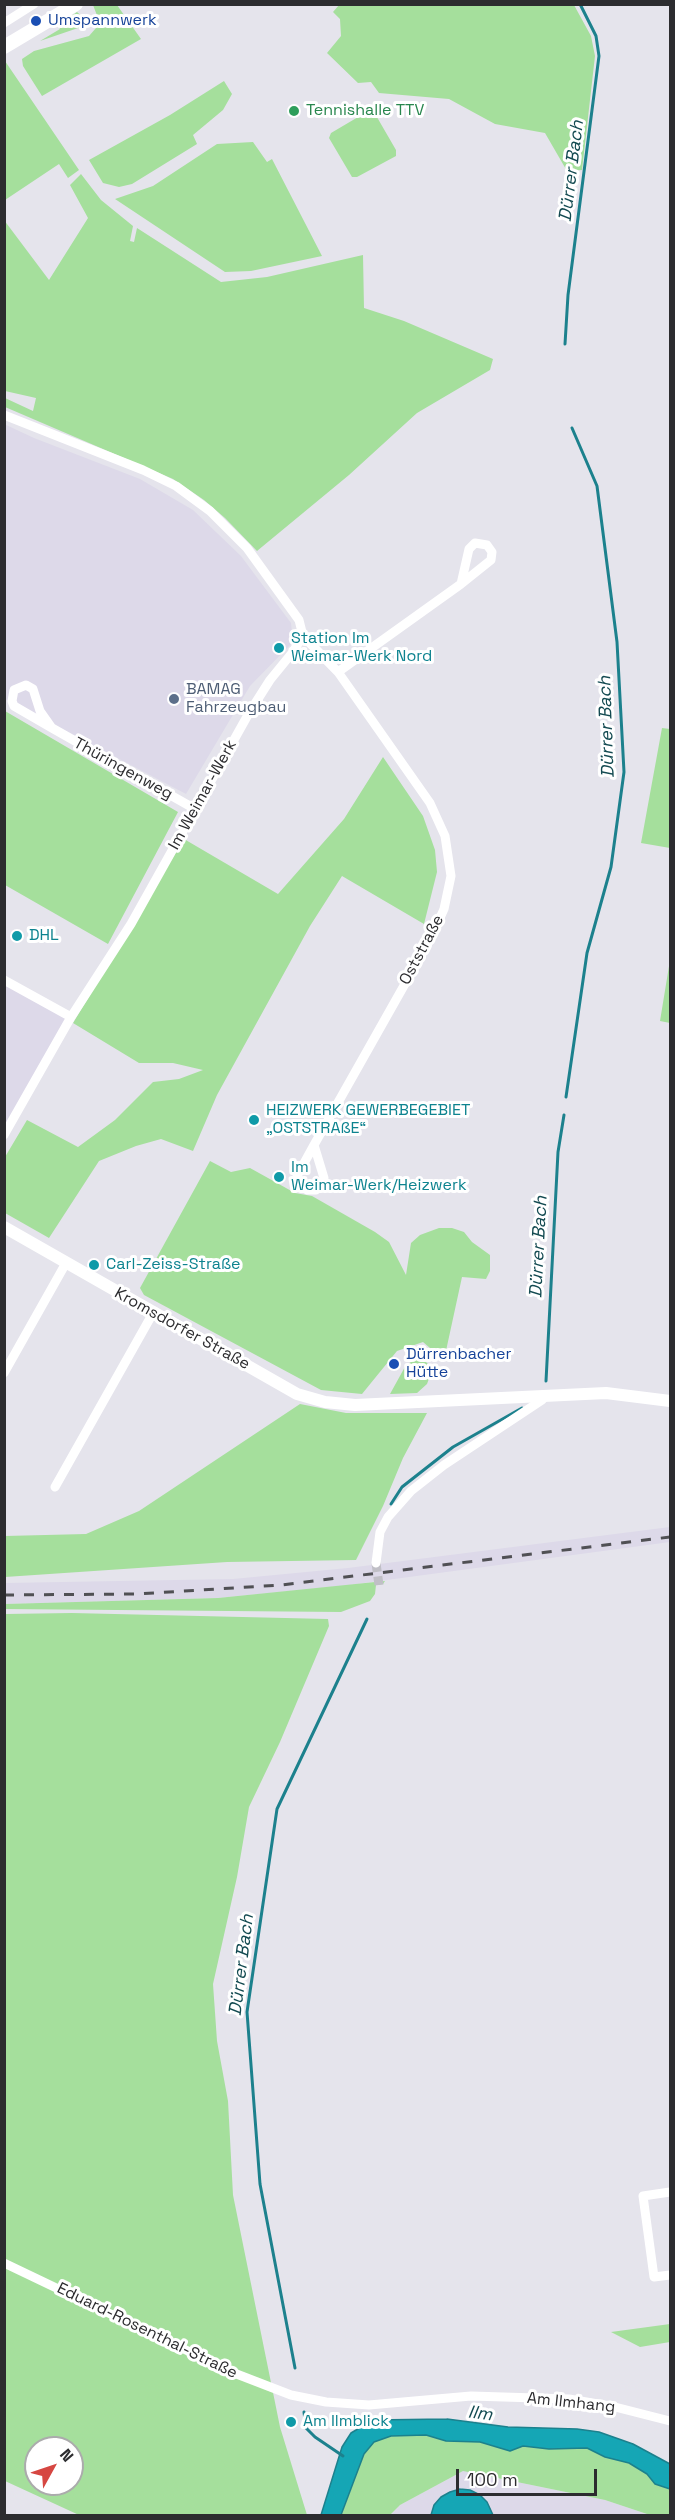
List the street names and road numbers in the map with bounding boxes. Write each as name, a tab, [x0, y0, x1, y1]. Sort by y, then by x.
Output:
street label: Thüringenweg	[70, 734, 176, 804]
street label: Im Weimar-Werk	[165, 737, 241, 853]
street label: Oststraße	[396, 912, 448, 988]
street label: Kromsdorfer Straße	[111, 1284, 253, 1374]
street label: Eduard-Rosenthal-Straße	[54, 2279, 240, 2383]
street label: Am Ilmhang	[526, 2389, 616, 2417]

